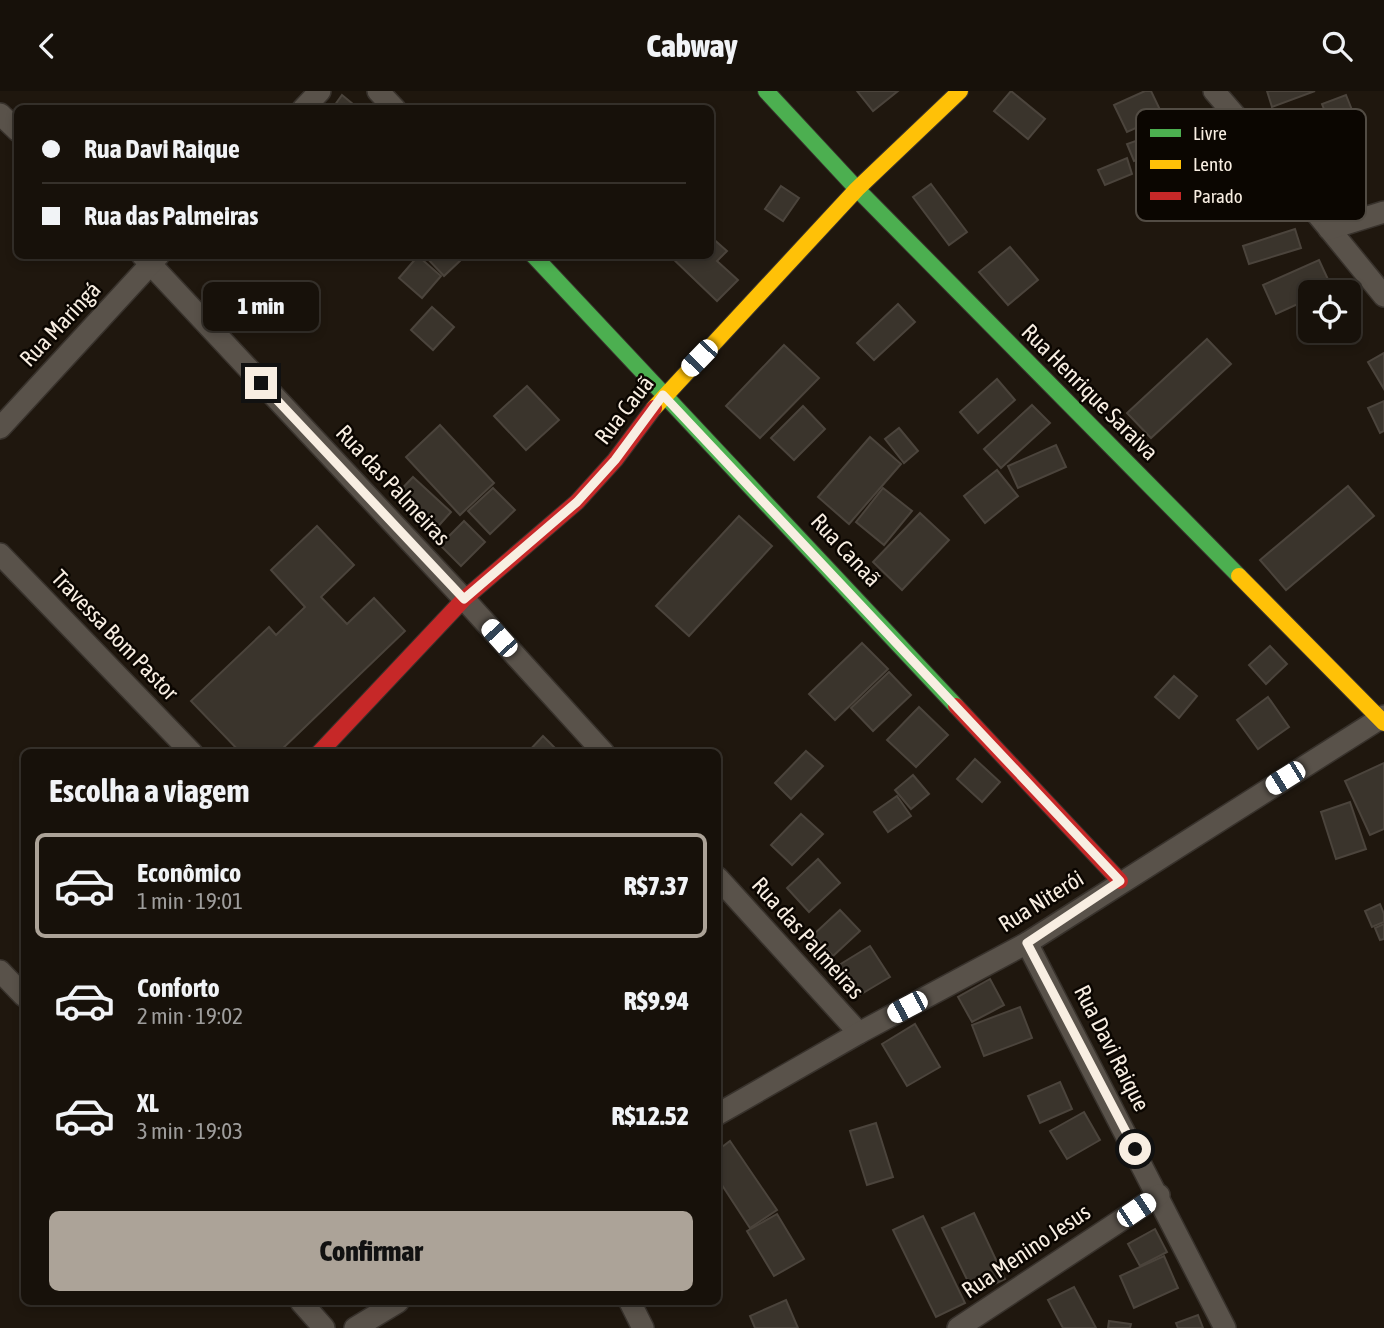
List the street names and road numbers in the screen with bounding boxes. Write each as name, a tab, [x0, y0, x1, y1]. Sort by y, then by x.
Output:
street label: Rua Maringá	[14, 276, 106, 372]
street label: Rua Henrique Saraiva	[1017, 319, 1163, 465]
street label: Rua Cauã	[589, 371, 659, 449]
street label: Rua das Palmeiras	[331, 420, 455, 550]
street label: Rua Canaã	[806, 508, 886, 592]
street label: Travessa Bom Pastor	[46, 565, 184, 706]
street label: Rua Niterói	[994, 865, 1088, 937]
street label: Rua das Palmeiras	[747, 872, 869, 1004]
street label: Rua Davi Raique	[1069, 981, 1155, 1115]
street label: Rua Menino Jesus	[957, 1199, 1095, 1303]

